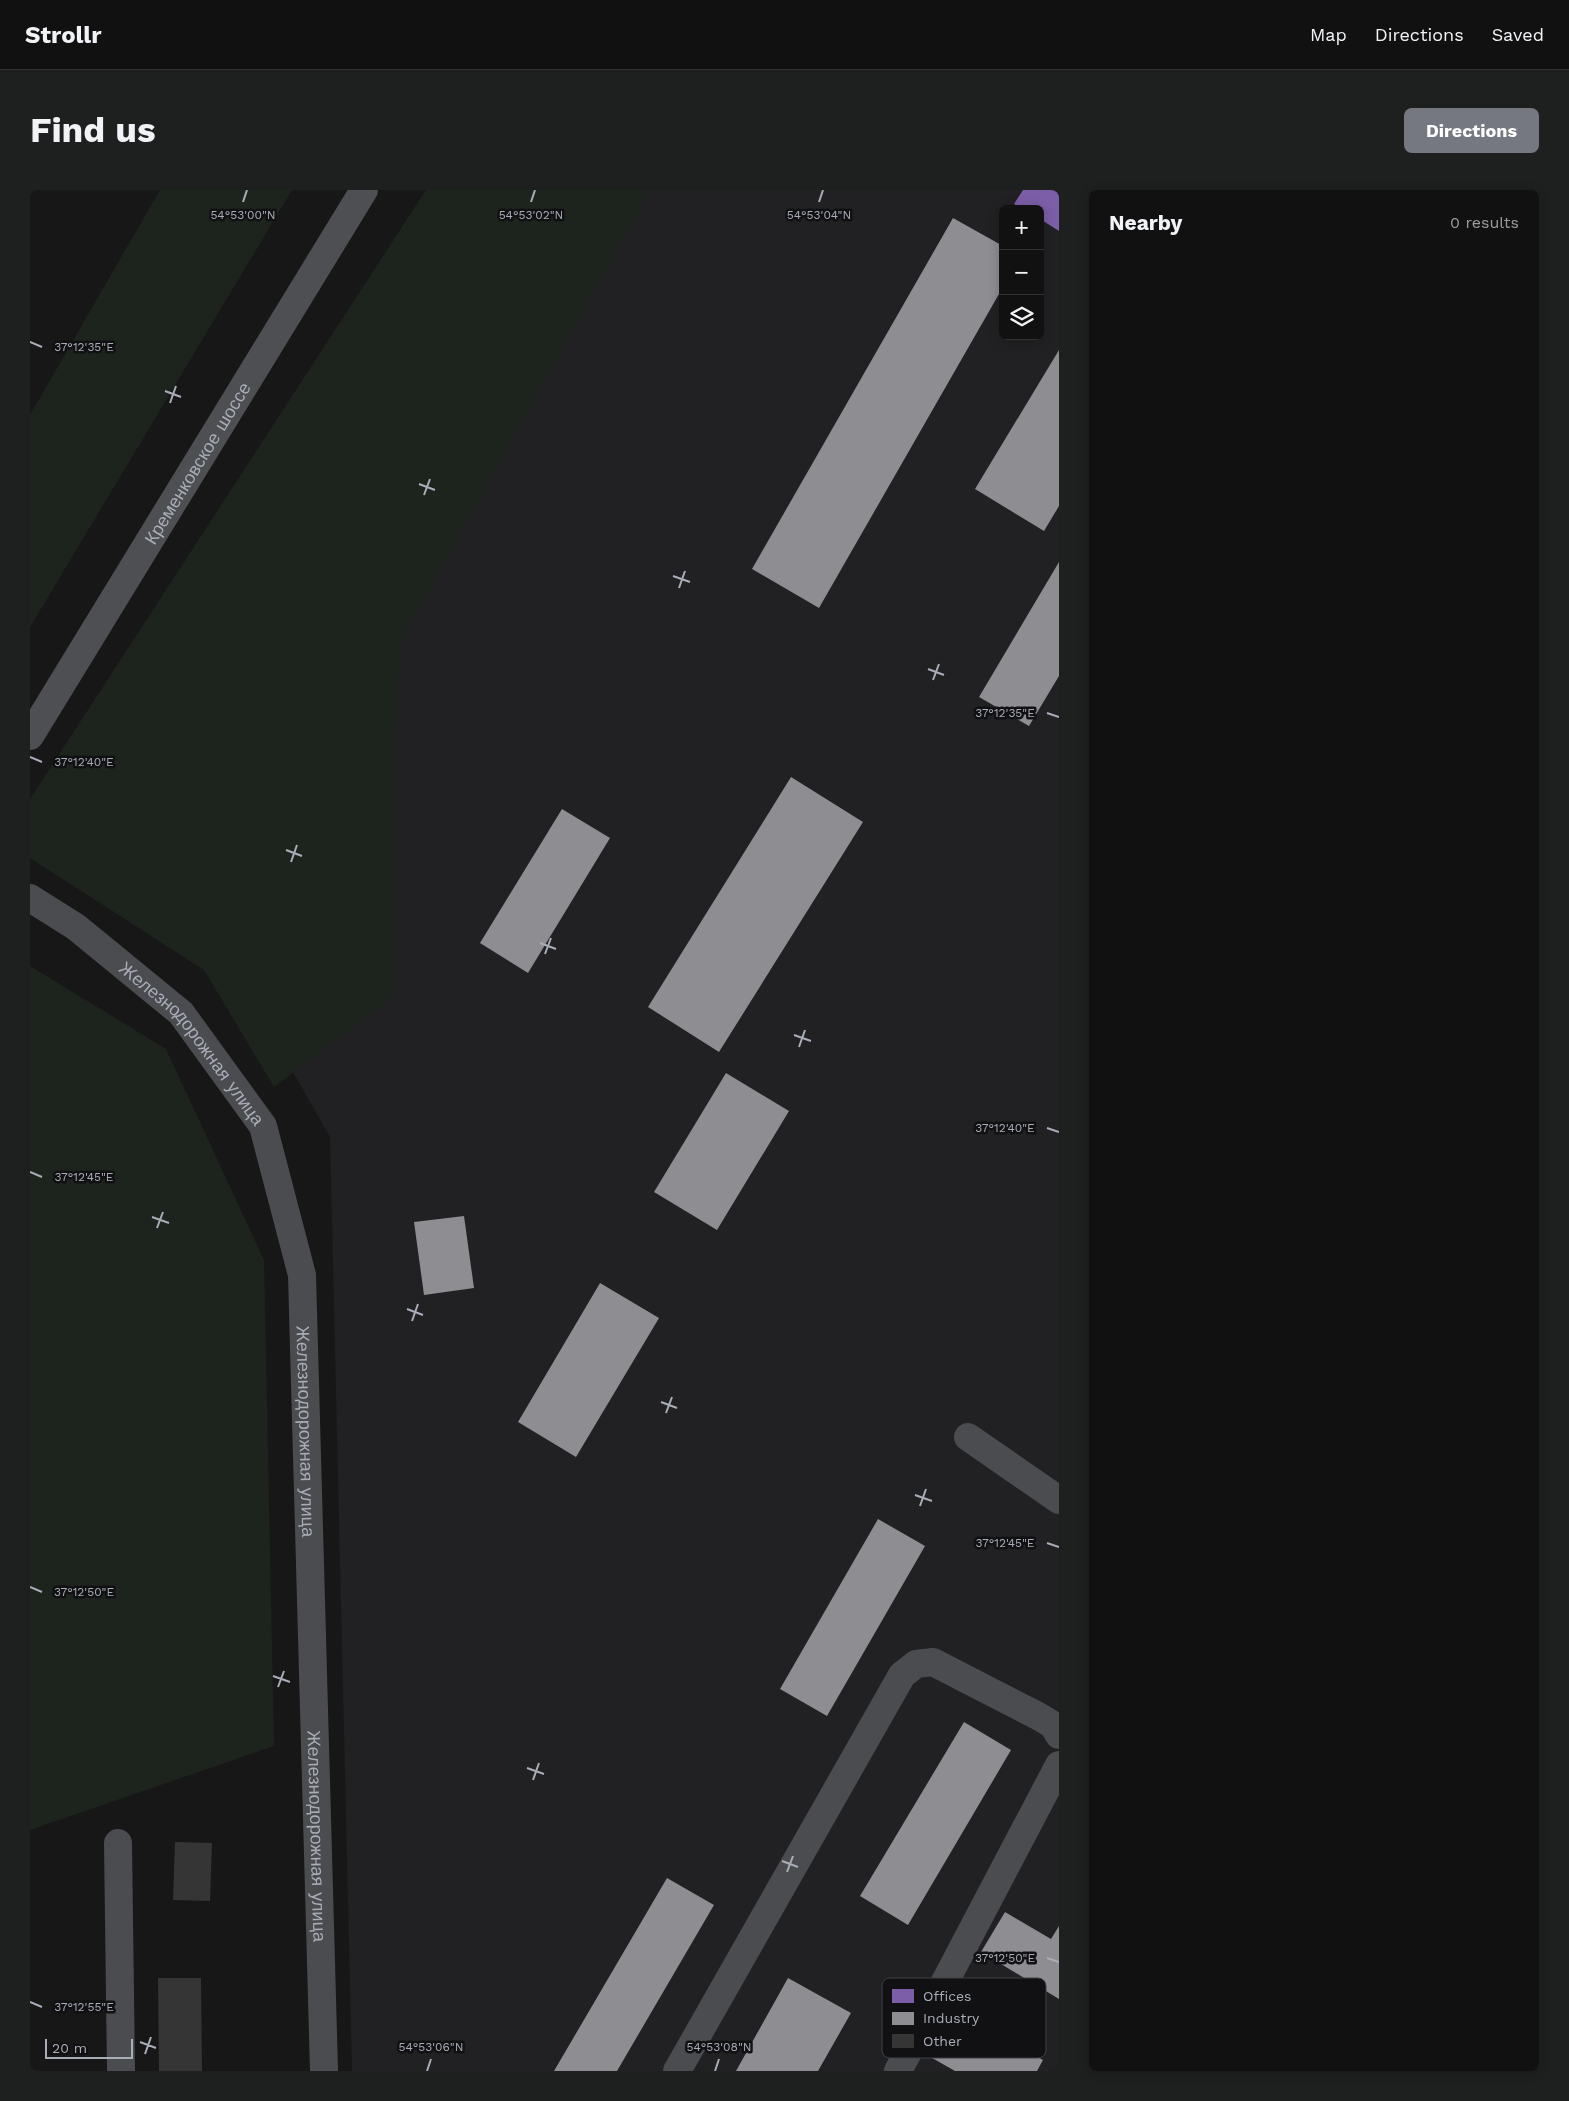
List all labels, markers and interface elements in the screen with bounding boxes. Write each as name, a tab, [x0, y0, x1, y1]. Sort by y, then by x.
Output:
text: Strollr	[25, 21, 102, 49]
text: Map	[1310, 24, 1347, 45]
text: Directions	[1375, 24, 1464, 45]
text: Saved	[1492, 24, 1544, 45]
button: Directions	[1404, 108, 1539, 153]
text: Find us	[30, 109, 156, 151]
map controls	[999, 205, 1044, 340]
button: +	[999, 205, 1044, 250]
text: 54°53'00"N	[210, 208, 276, 222]
text: 54°53'02"N	[499, 208, 563, 222]
text: 54°53'04"N	[787, 208, 851, 222]
text: Nearby	[1109, 210, 1182, 235]
text: 0 results	[1450, 213, 1519, 232]
button: −	[999, 250, 1044, 295]
button: layers	[999, 295, 1044, 340]
text: 37°12'35"E	[54, 340, 114, 354]
street label: Кременковское шоссе	[139, 378, 254, 548]
text: 37°12'35"E	[975, 706, 1035, 720]
text: 37°12'40"E	[54, 755, 114, 769]
street label: Железнодорожная улица	[116, 957, 270, 1130]
text: 37°12'40"E	[975, 1121, 1035, 1135]
text: 37°12'45"E	[55, 1170, 114, 1184]
street label: Железнодорожная улица	[293, 1325, 320, 1538]
text: 37°12'45"E	[976, 1536, 1035, 1550]
text: 37°12'50"E	[54, 1585, 114, 1599]
street label: Железнодорожная улица	[304, 1730, 331, 1943]
text: 37°12'50"E	[975, 1951, 1035, 1965]
legend	[882, 1978, 1046, 2058]
text: Offices	[923, 1988, 972, 2004]
text: 37°12'55"E	[54, 2000, 114, 2014]
text: Industry	[923, 2010, 980, 2026]
text: Other	[923, 2033, 962, 2049]
scale bar	[45, 2036, 132, 2059]
text: 20 m	[52, 2040, 87, 2056]
text: 54°53'06"N	[398, 2040, 464, 2054]
text: 54°53'08"N	[686, 2040, 752, 2054]

